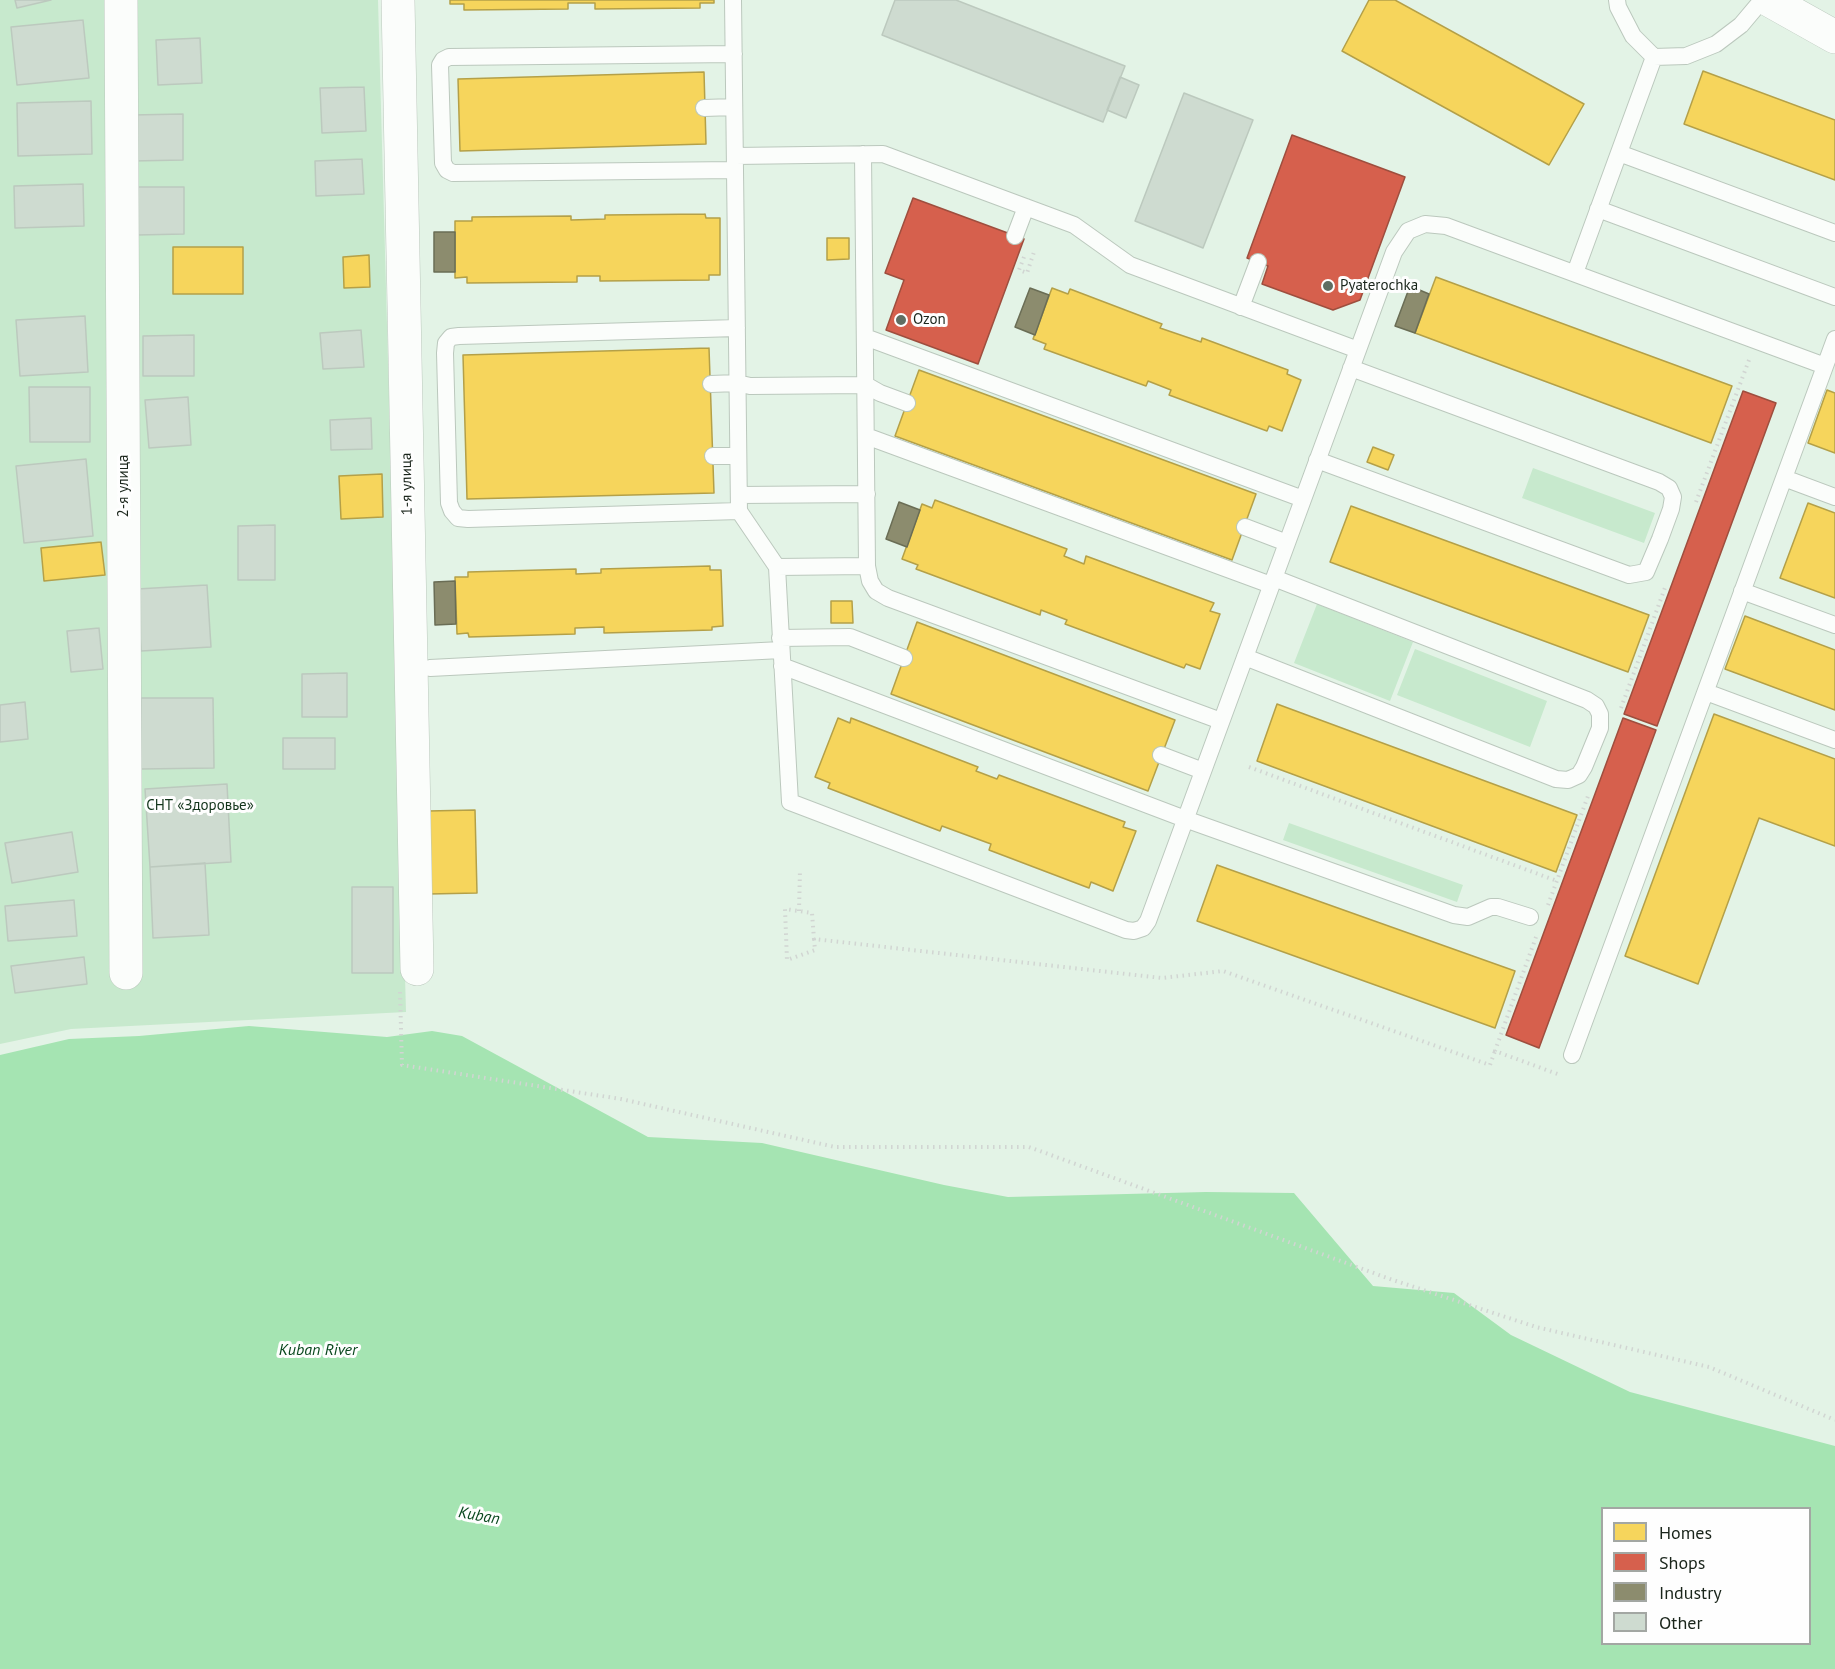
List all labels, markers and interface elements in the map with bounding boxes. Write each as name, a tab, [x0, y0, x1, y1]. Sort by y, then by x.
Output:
place label: Pyaterochka	[1340, 277, 1418, 295]
marker: Pyaterochka	[1321, 279, 1335, 293]
place label: Ozon	[913, 311, 946, 329]
marker: Ozon	[894, 313, 908, 327]
street label: 1-я улица	[397, 452, 417, 516]
street label: 2-я улица	[115, 455, 133, 517]
park label: СНТ «Здоровье»	[146, 797, 254, 815]
water label: Kuban River	[279, 1340, 357, 1360]
water label: Kuban	[457, 1503, 501, 1529]
legend	[1601, 1507, 1811, 1645]
text: Homes	[1659, 1521, 1712, 1544]
text: Shops	[1659, 1551, 1705, 1574]
text: Industry	[1659, 1581, 1722, 1604]
text: Other	[1659, 1611, 1703, 1634]

